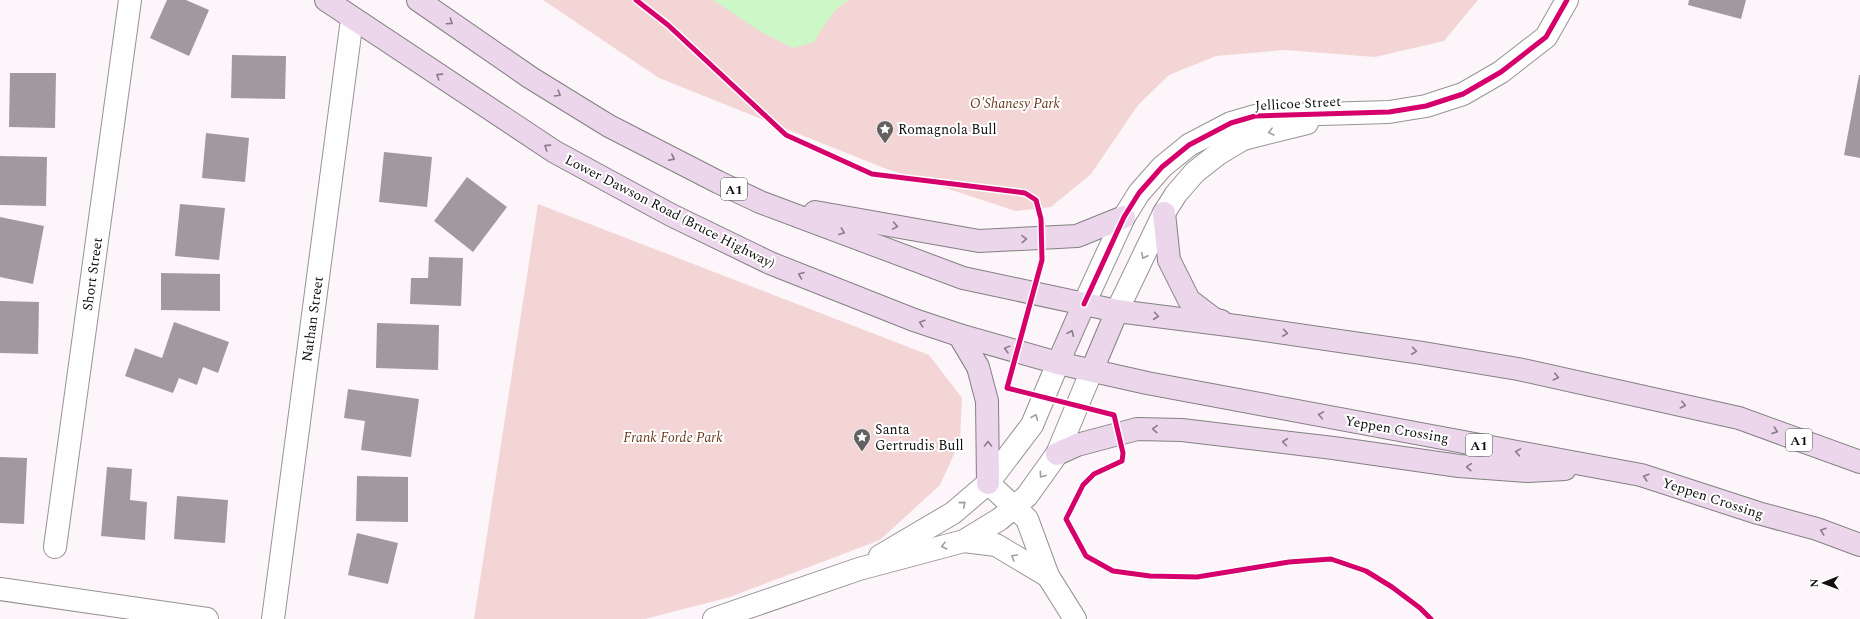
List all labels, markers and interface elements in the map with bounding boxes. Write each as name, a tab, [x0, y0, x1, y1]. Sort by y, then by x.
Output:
one-way arrow	[446, 17, 453, 25]
one-way arrow	[436, 73, 443, 81]
one-way arrow	[554, 90, 561, 97]
street label: Jellicoe Street	[1255, 91, 1342, 116]
park label: O'Shanesy Park	[970, 93, 1060, 114]
place icon: Romagnola Bull	[875, 119, 895, 144]
place label: Romagnola Bull	[898, 119, 997, 140]
one-way arrow	[1267, 128, 1274, 136]
one-way arrow	[545, 145, 552, 152]
street label: Lower Dawson Road (Bruce Highway)	[561, 149, 778, 274]
one-way arrow	[667, 153, 675, 160]
road number: A1	[721, 178, 747, 200]
one-way arrow	[892, 221, 898, 230]
one-way arrow	[838, 228, 845, 236]
one-way arrow	[1021, 234, 1027, 243]
street label: Short Street	[77, 236, 108, 312]
one-way arrow	[1141, 252, 1149, 259]
one-way arrow	[797, 272, 804, 280]
street label: Nathan Street	[296, 275, 329, 363]
one-way arrow	[1153, 311, 1159, 320]
one-way arrow	[918, 319, 925, 327]
one-way arrow	[1282, 328, 1288, 337]
one-way arrow	[1066, 330, 1074, 338]
one-way arrow	[1004, 345, 1011, 354]
one-way arrow	[1410, 346, 1417, 355]
one-way arrow	[1553, 372, 1560, 381]
one-way arrow	[1680, 401, 1687, 409]
street label: Yeppen Crossing	[1343, 410, 1451, 449]
one-way arrow	[1318, 412, 1324, 420]
one-way arrow	[1030, 414, 1038, 421]
place label: Santa Gertrudis Bull	[875, 419, 964, 456]
one-way arrow	[1152, 425, 1158, 434]
park label: Frank Forde Park	[623, 427, 723, 448]
place icon: Santa Gertrudis Bull	[852, 427, 872, 452]
one-way arrow	[1772, 427, 1779, 435]
road number: A1	[1786, 429, 1812, 451]
road number: A1	[1466, 434, 1492, 456]
one-way arrow	[1281, 438, 1288, 447]
one-way arrow	[983, 441, 992, 447]
one-way arrow	[1515, 448, 1521, 457]
one-way arrow	[1466, 462, 1472, 471]
one-way arrow	[1040, 471, 1047, 478]
street label: Yeppen Crossing	[1659, 472, 1766, 525]
one-way arrow	[1642, 473, 1649, 482]
one-way arrow	[958, 501, 966, 508]
one-way arrow	[1820, 528, 1827, 536]
one-way arrow	[941, 541, 947, 549]
one-way arrow	[1011, 554, 1019, 561]
north arrow	[1804, 563, 1844, 603]
text: N	[1806, 579, 1823, 588]

